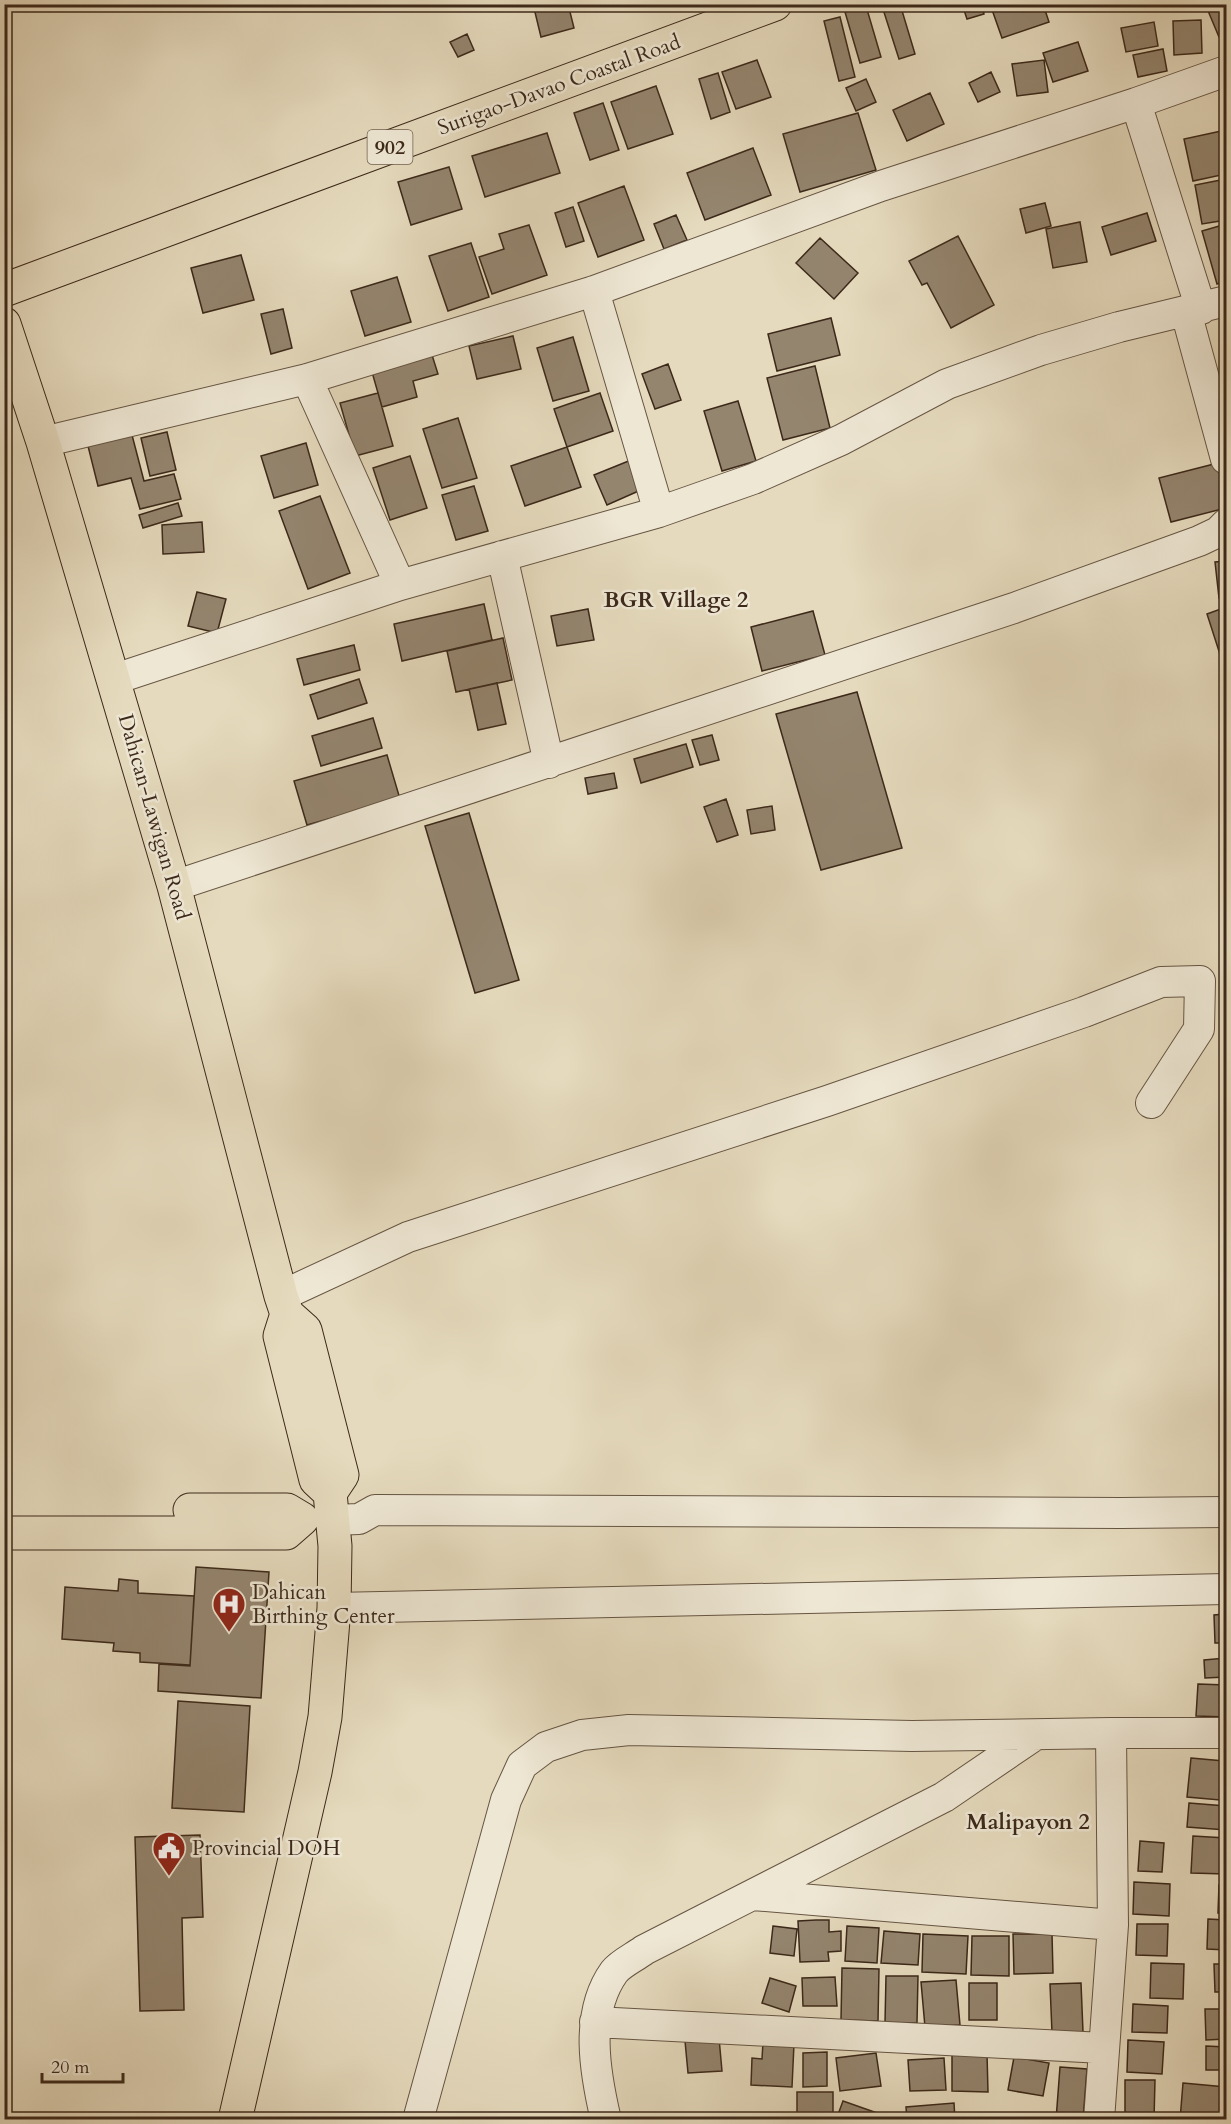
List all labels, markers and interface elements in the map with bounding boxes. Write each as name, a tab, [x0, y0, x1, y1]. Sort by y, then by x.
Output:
street label: Surigao-Davao Coastal Road	[434, 28, 684, 142]
road number: 902	[368, 130, 412, 164]
district label: BGR Village 2	[604, 585, 748, 615]
street label: Dahican-Lawigan Road	[111, 711, 197, 923]
place label: Dahican Birthing Center	[252, 1578, 395, 1631]
hospital icon: Dahican Birthing Center	[211, 1586, 247, 1633]
district label: Malipayon 2	[966, 1807, 1090, 1837]
public building icon: Provincial DOH	[151, 1830, 187, 1877]
place label: Provincial DOH	[192, 1834, 340, 1863]
scale bar	[42, 2046, 123, 2084]
text: 20 m	[51, 2055, 90, 2080]

